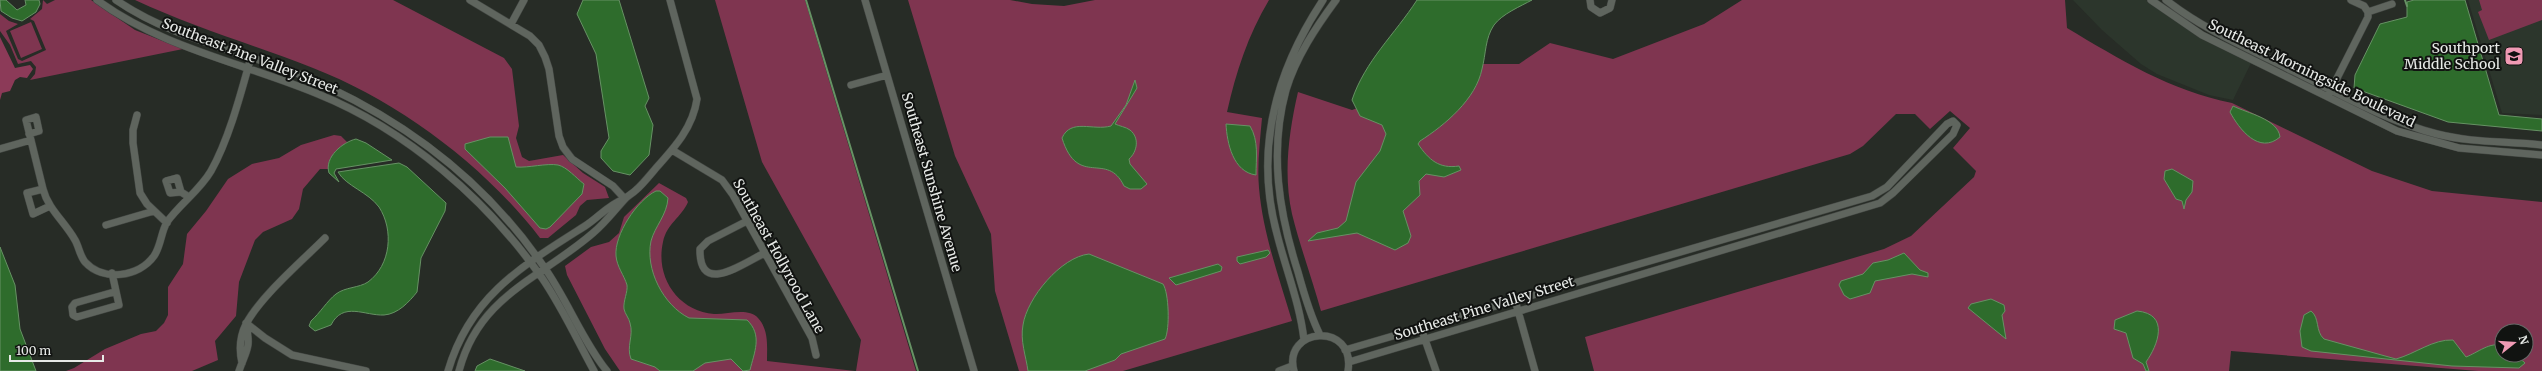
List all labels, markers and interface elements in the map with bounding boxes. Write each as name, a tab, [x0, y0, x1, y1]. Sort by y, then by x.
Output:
street label: Southeast Pine Valley Street	[159, 14, 341, 98]
street label: Southeast Morningside Boulevard	[2205, 15, 2419, 131]
place label: Southport Middle School	[2404, 39, 2501, 73]
school or university icon: Southport Middle School	[2503, 45, 2525, 67]
street label: Southeast Sunshine Avenue	[898, 90, 966, 274]
street label: Southeast Hollyrood Lane	[729, 176, 829, 336]
street label: Southeast Pine Valley Street	[1392, 272, 1577, 344]
north arrow	[2494, 323, 2534, 363]
text: N	[2516, 334, 2532, 347]
scale bar	[10, 337, 103, 363]
text: 100 m	[16, 343, 51, 358]

